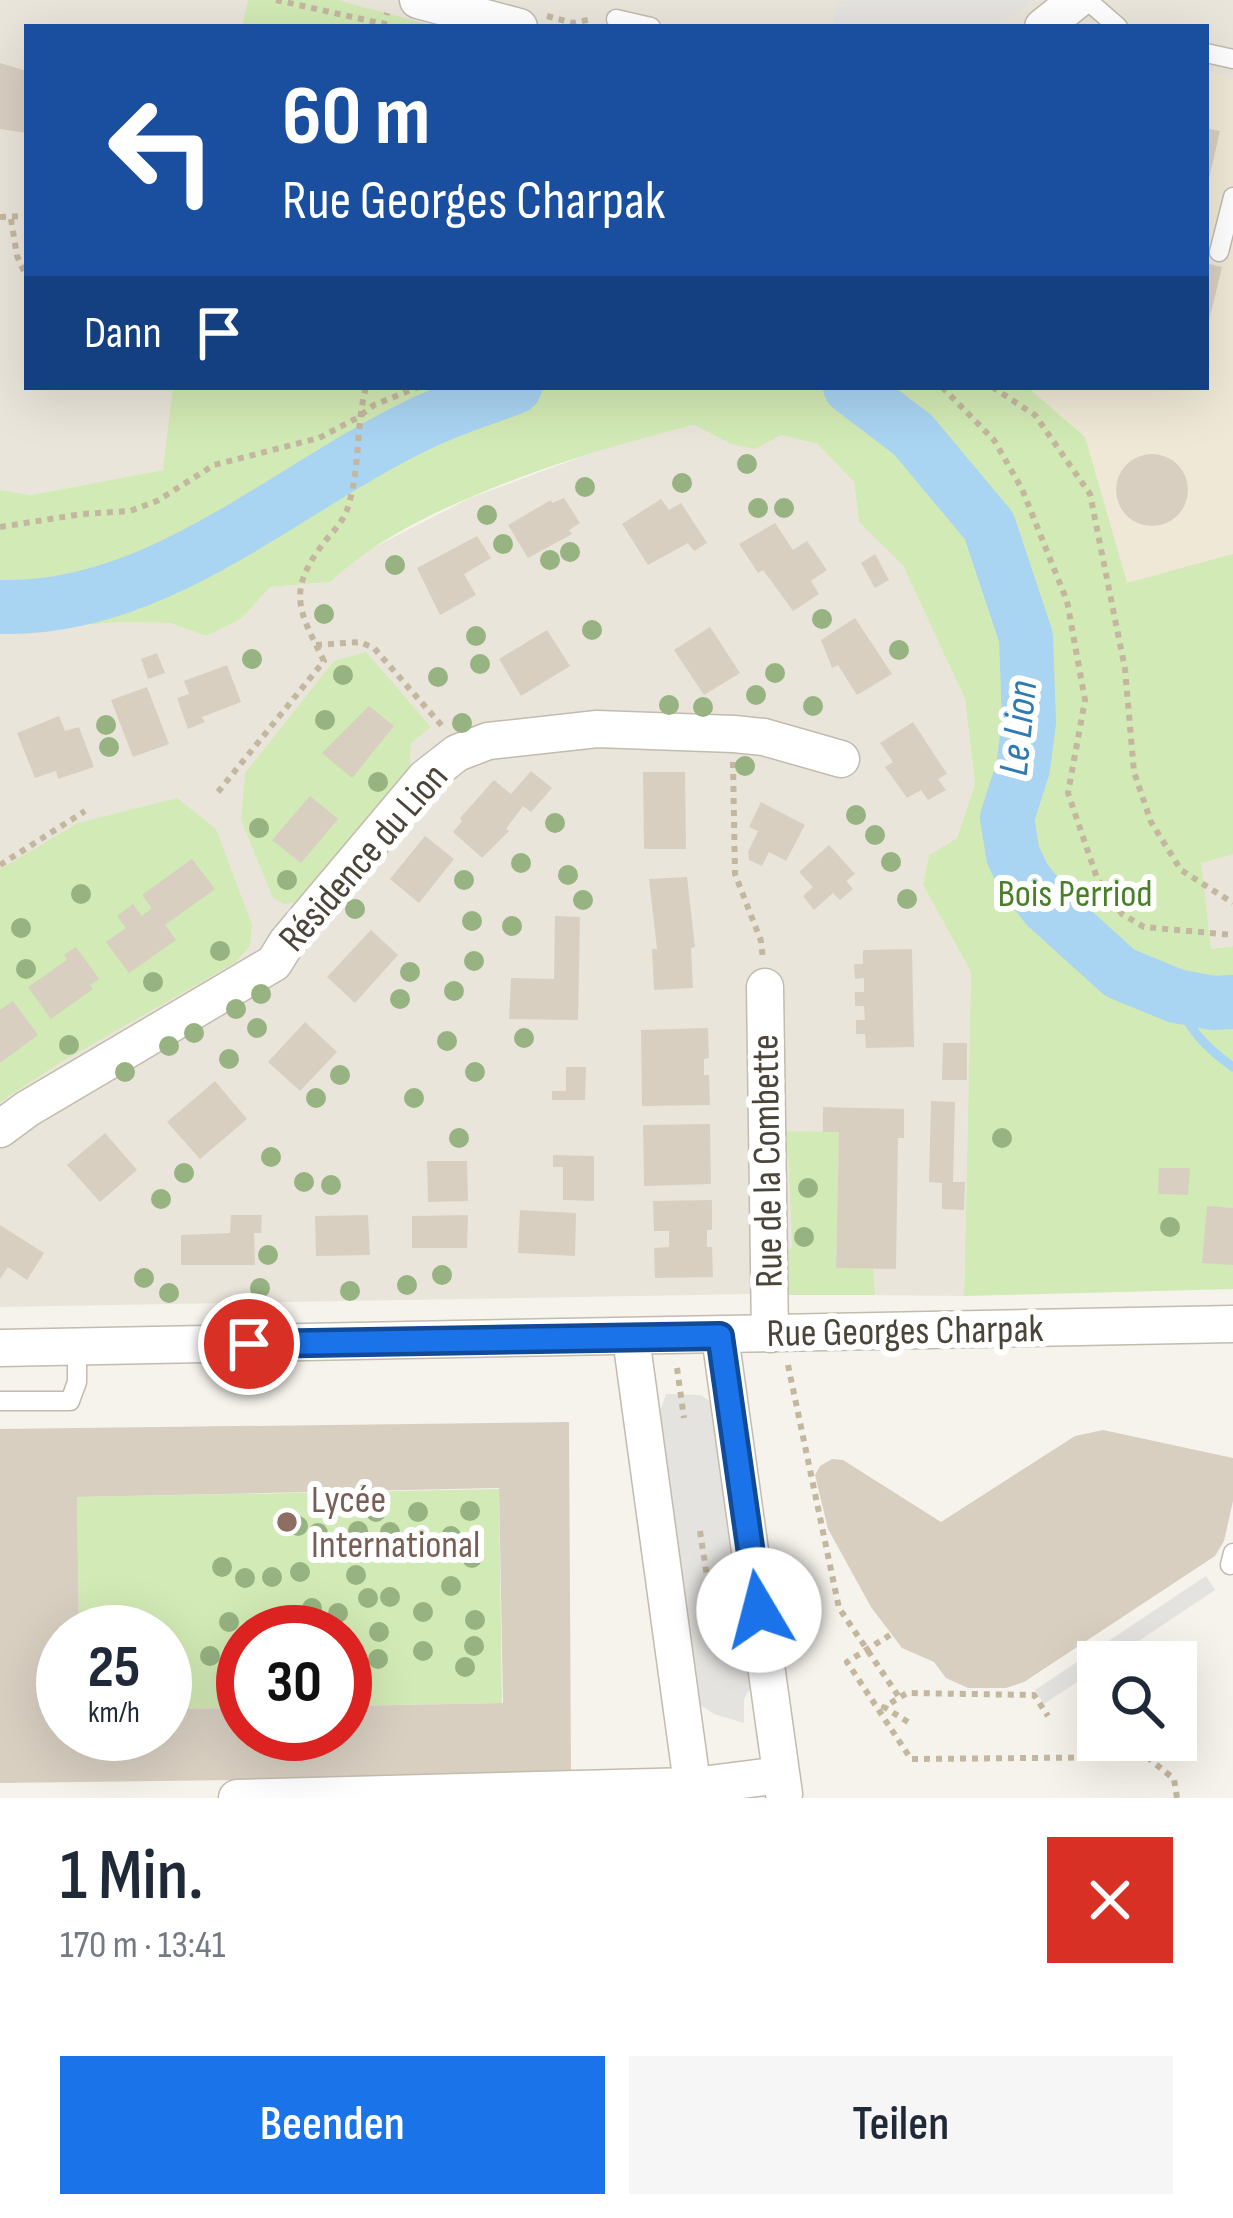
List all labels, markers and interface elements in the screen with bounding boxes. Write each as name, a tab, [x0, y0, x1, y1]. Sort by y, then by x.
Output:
text: 60 m	[282, 67, 430, 168]
icon: left	[84, 72, 240, 228]
text: Rue Georges Charpak	[282, 169, 665, 234]
icon: arrive	[186, 300, 252, 366]
text: Dann	[84, 306, 162, 361]
water label: Le Lion	[989, 678, 1049, 778]
street label: Résidence du Lion	[270, 754, 458, 962]
park label: Bois Perriod	[997, 871, 1153, 918]
street label: Rue de la Combette	[742, 1034, 794, 1288]
pin	[198, 1293, 300, 1395]
street label: Rue Georges Charpak	[766, 1306, 1044, 1358]
icon: arrive	[216, 1311, 282, 1377]
place label: Lycée International	[311, 1477, 480, 1569]
marker: Lycée International	[274, 1509, 300, 1535]
position arrow	[696, 1547, 822, 1673]
speed limit sign: 30	[216, 1605, 372, 1761]
text: 25	[88, 1632, 140, 1704]
map controls	[1077, 1641, 1197, 1761]
button: search	[1077, 1641, 1197, 1761]
text: km/h	[88, 1695, 140, 1731]
text: 1 Min.	[60, 1833, 204, 1920]
button: close	[1047, 1837, 1173, 1963]
text: 170 m · 13:41	[60, 1922, 225, 1969]
button: Beenden	[60, 2056, 605, 2194]
button: Teilen	[629, 2056, 1173, 2194]

